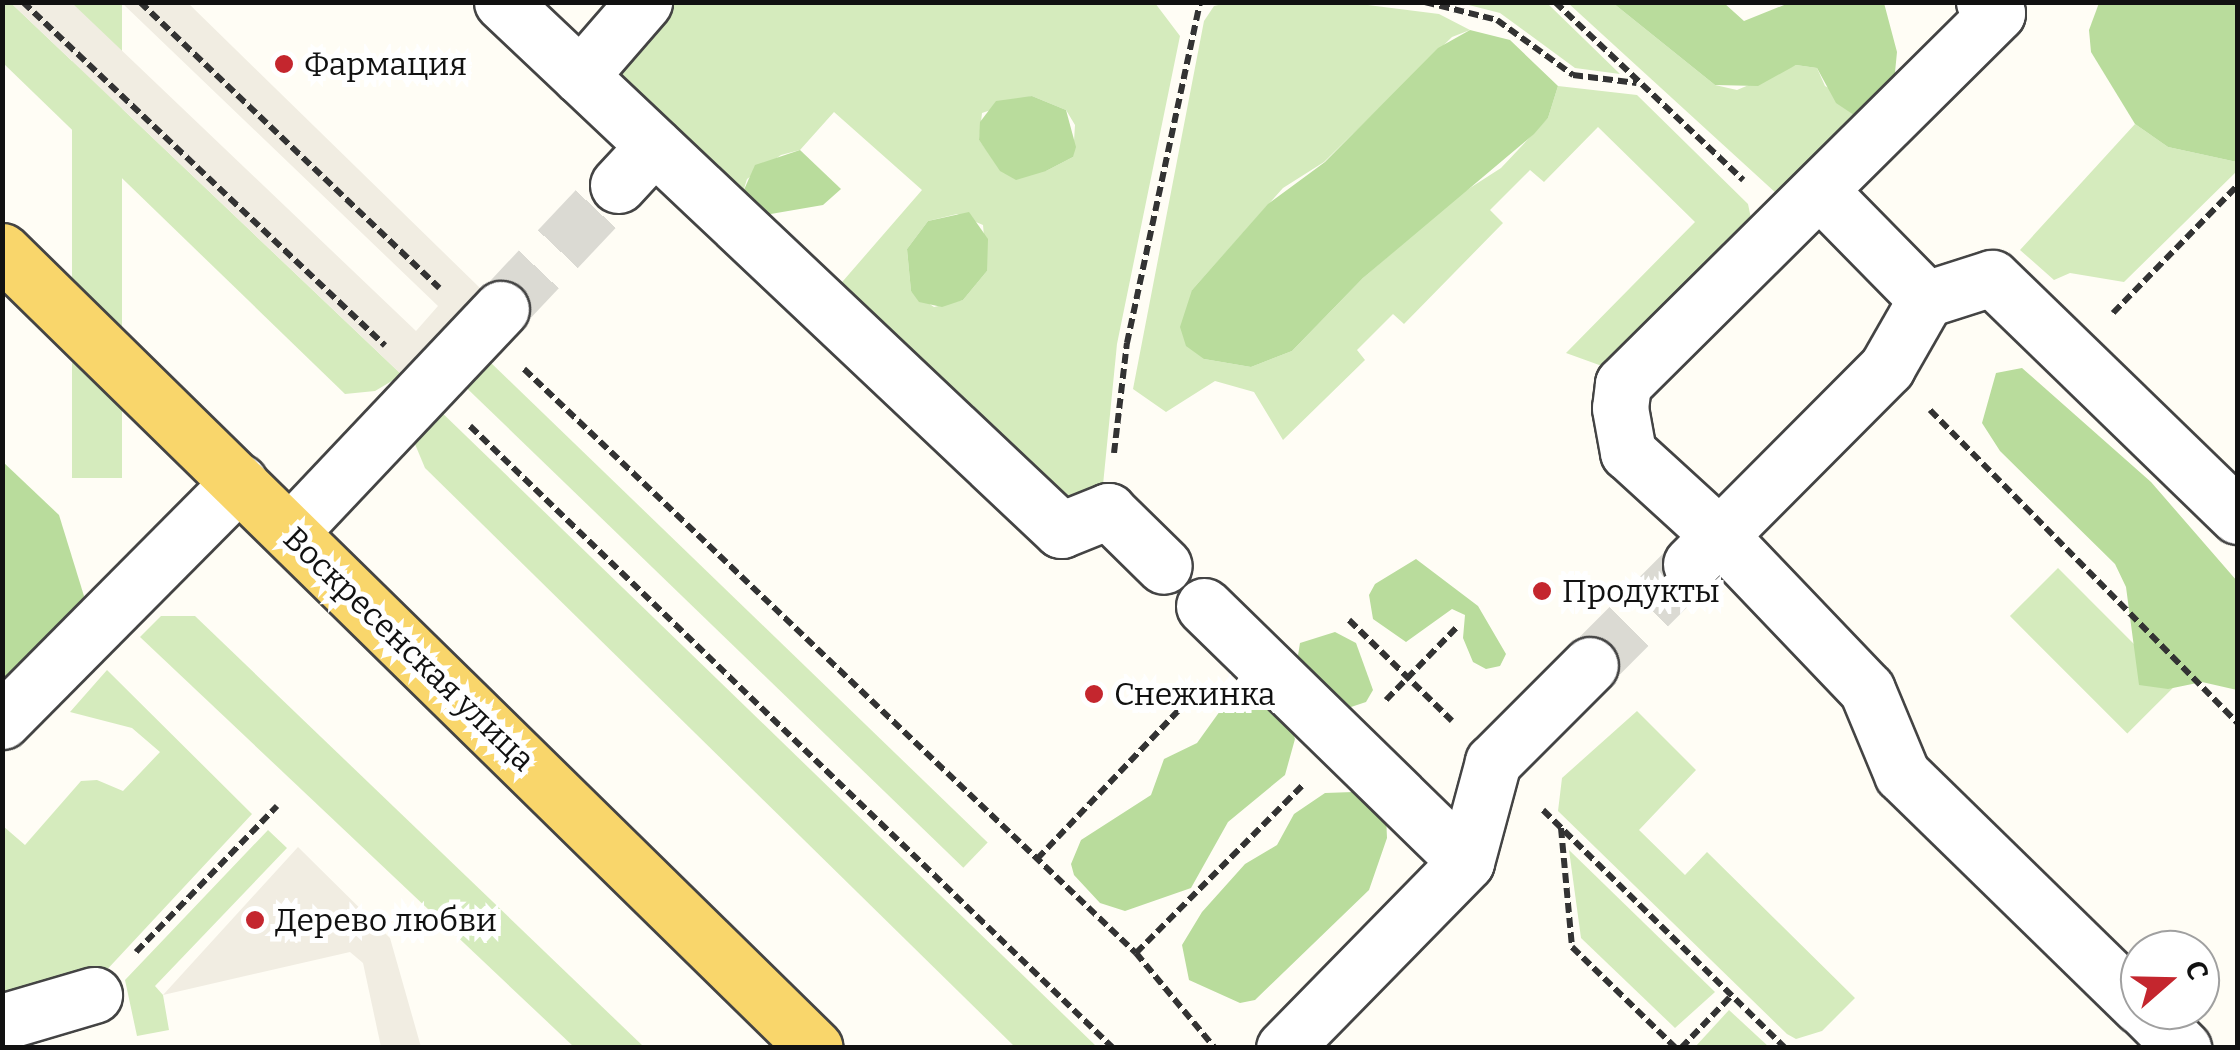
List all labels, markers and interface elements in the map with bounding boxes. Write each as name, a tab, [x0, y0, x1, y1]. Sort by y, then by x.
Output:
place label: Фармация	[304, 45, 467, 83]
marker: Фармация	[273, 53, 295, 75]
street label: Воскресенская улица	[276, 519, 542, 779]
place label: Продукты	[1562, 572, 1720, 610]
marker: Продукты	[1531, 580, 1553, 602]
place label: Снежинка	[1114, 675, 1276, 713]
marker: Снежинка	[1083, 683, 1105, 705]
place label: Дерево любви	[275, 901, 497, 939]
marker: Дерево любви	[244, 909, 266, 931]
north arrow	[2120, 930, 2220, 1030]
text: С	[2178, 956, 2215, 984]

